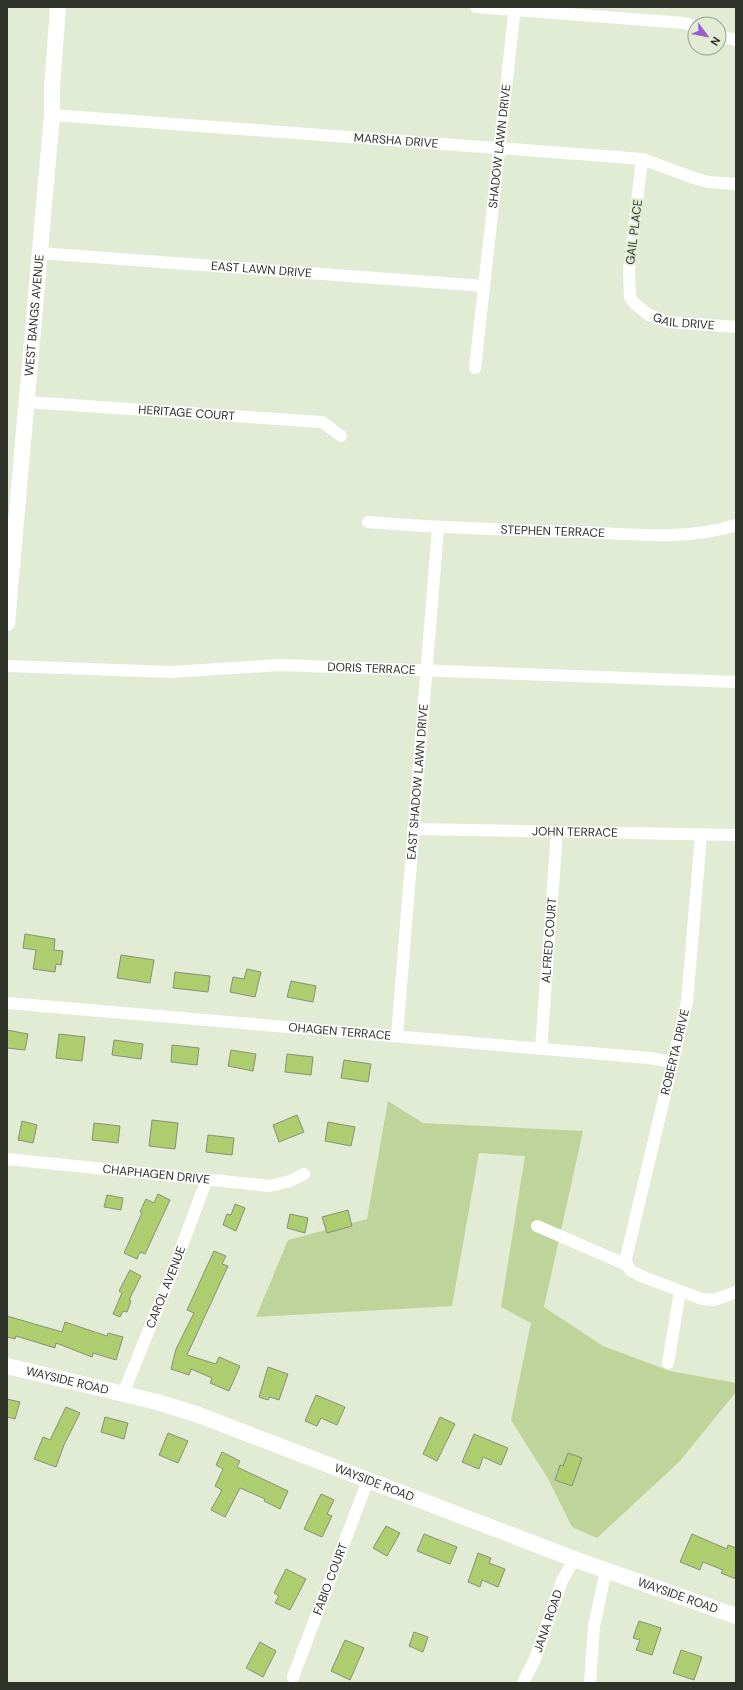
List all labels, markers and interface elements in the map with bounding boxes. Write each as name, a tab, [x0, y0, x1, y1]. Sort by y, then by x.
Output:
north arrow	[687, 16, 727, 56]
text: N	[707, 34, 724, 48]
street label: SHADOW LAWN DRIVE	[485, 83, 514, 209]
street label: MARSHA DRIVE	[353, 129, 439, 152]
street label: GAIL PLACE	[622, 198, 646, 266]
street label: WEST BANGS AVENUE	[21, 253, 48, 377]
street label: EAST LAWN DRIVE	[210, 258, 313, 281]
street label: GAIL DRIVE	[651, 309, 715, 333]
street label: HERITAGE COURT	[138, 402, 236, 424]
street label: STEPHEN TERRACE	[500, 522, 606, 541]
street label: DORIS TERRACE	[327, 659, 416, 678]
street label: EAST SHADOW LAWN DRIVE	[403, 703, 432, 860]
street label: JOHN TERRACE	[532, 823, 618, 841]
street label: ALFRED COURT	[538, 897, 560, 984]
street label: ROBERTA DRIVE	[657, 1007, 693, 1096]
street label: OHAGEN TERRACE	[288, 1019, 392, 1044]
street label: CHAPHAGEN DRIVE	[102, 1161, 211, 1188]
street label: CAROL AVENUE	[142, 1244, 189, 1331]
street label: WAYSIDE ROAD	[24, 1363, 110, 1398]
street label: WAYSIDE ROAD	[332, 1460, 417, 1505]
street label: FABIO COURT	[309, 1540, 351, 1617]
street label: WAYSIDE ROAD	[635, 1574, 720, 1617]
street label: JANA ROAD	[530, 1588, 566, 1654]

